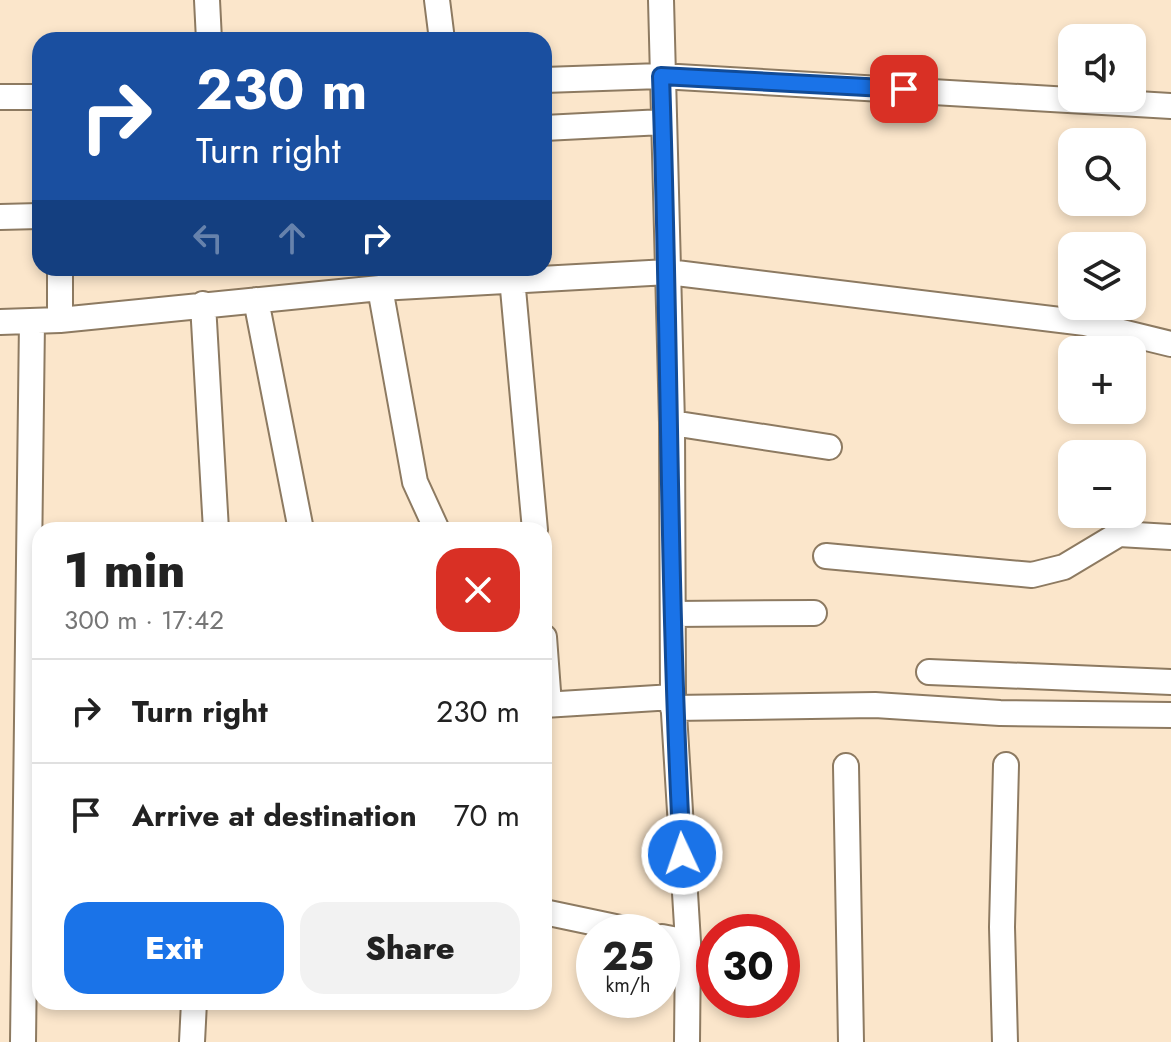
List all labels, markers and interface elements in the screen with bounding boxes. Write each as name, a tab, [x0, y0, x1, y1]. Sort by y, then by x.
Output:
map controls	[1058, 24, 1146, 528]
button: sound	[1058, 24, 1146, 112]
text: 230 m	[196, 49, 367, 130]
pin	[870, 55, 938, 123]
icon: right	[64, 64, 168, 168]
icon: arrive	[882, 67, 926, 111]
text: Turn right	[196, 124, 341, 176]
button: search	[1058, 128, 1146, 216]
icon: left	[186, 216, 230, 260]
icon: ahead	[270, 216, 314, 260]
icon: right	[354, 216, 398, 260]
button: layers	[1058, 232, 1146, 320]
button: +	[1058, 336, 1146, 424]
button: −	[1058, 440, 1146, 528]
text: 1 min	[64, 536, 185, 605]
button: close	[436, 548, 520, 632]
text: 300 m · 17:42	[64, 601, 224, 639]
icon: right	[64, 689, 108, 733]
text: Turn right	[132, 690, 268, 733]
text: 230 m	[436, 690, 520, 733]
icon: arrive	[64, 793, 108, 837]
text: Arrive at destination	[132, 794, 417, 837]
text: 70 m	[454, 794, 520, 837]
position arrow	[640, 812, 724, 896]
button: Exit	[64, 902, 284, 994]
button: Share	[300, 902, 520, 994]
speed limit sign: 30	[696, 914, 800, 1018]
text: 25	[602, 927, 654, 985]
text: km/h	[605, 971, 651, 1000]

